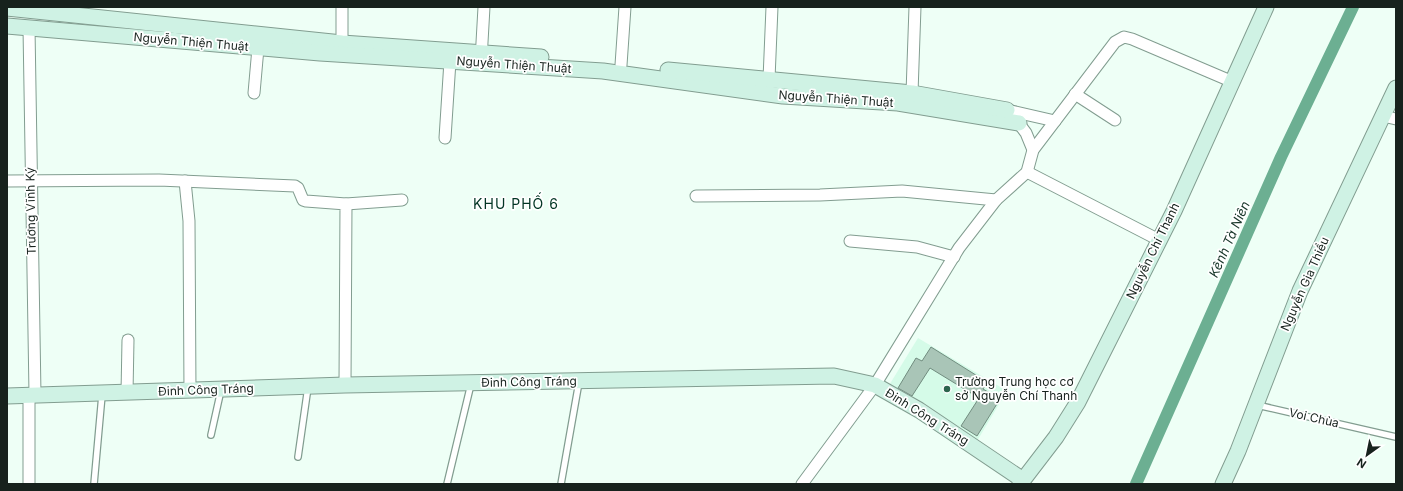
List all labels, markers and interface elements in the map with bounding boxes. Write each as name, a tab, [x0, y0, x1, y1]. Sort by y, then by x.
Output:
street label: Nguyễn Thiện Thuật	[133, 29, 249, 54]
street label: Nguyễn Thiện Thuật	[456, 53, 572, 76]
street label: Nguyễn Thiện Thuật	[778, 87, 894, 110]
street label: Trương Vĩnh Ký	[22, 167, 39, 255]
district label: KHU PHỐ 6	[473, 192, 559, 212]
water label: Kênh Tà Niên	[1205, 198, 1253, 280]
street label: Nguyễn Chí Thanh	[1123, 200, 1182, 301]
street label: Nguyễn Gia Thiều	[1277, 234, 1332, 333]
street label: Đinh Công Tráng	[481, 373, 577, 390]
place label: Trường Trung học cơ sở Nguyễn Chí Thanh	[955, 374, 1077, 403]
street label: Đinh Công Tráng	[158, 380, 254, 399]
marker: Trường Trung học cơ sở Nguyễn Chí Thanh	[942, 384, 952, 394]
street label: Đinh Công Tráng	[883, 385, 972, 448]
street label: Voi Chùa	[1288, 404, 1341, 431]
north arrow	[1347, 435, 1387, 475]
text: N	[1354, 455, 1369, 472]

